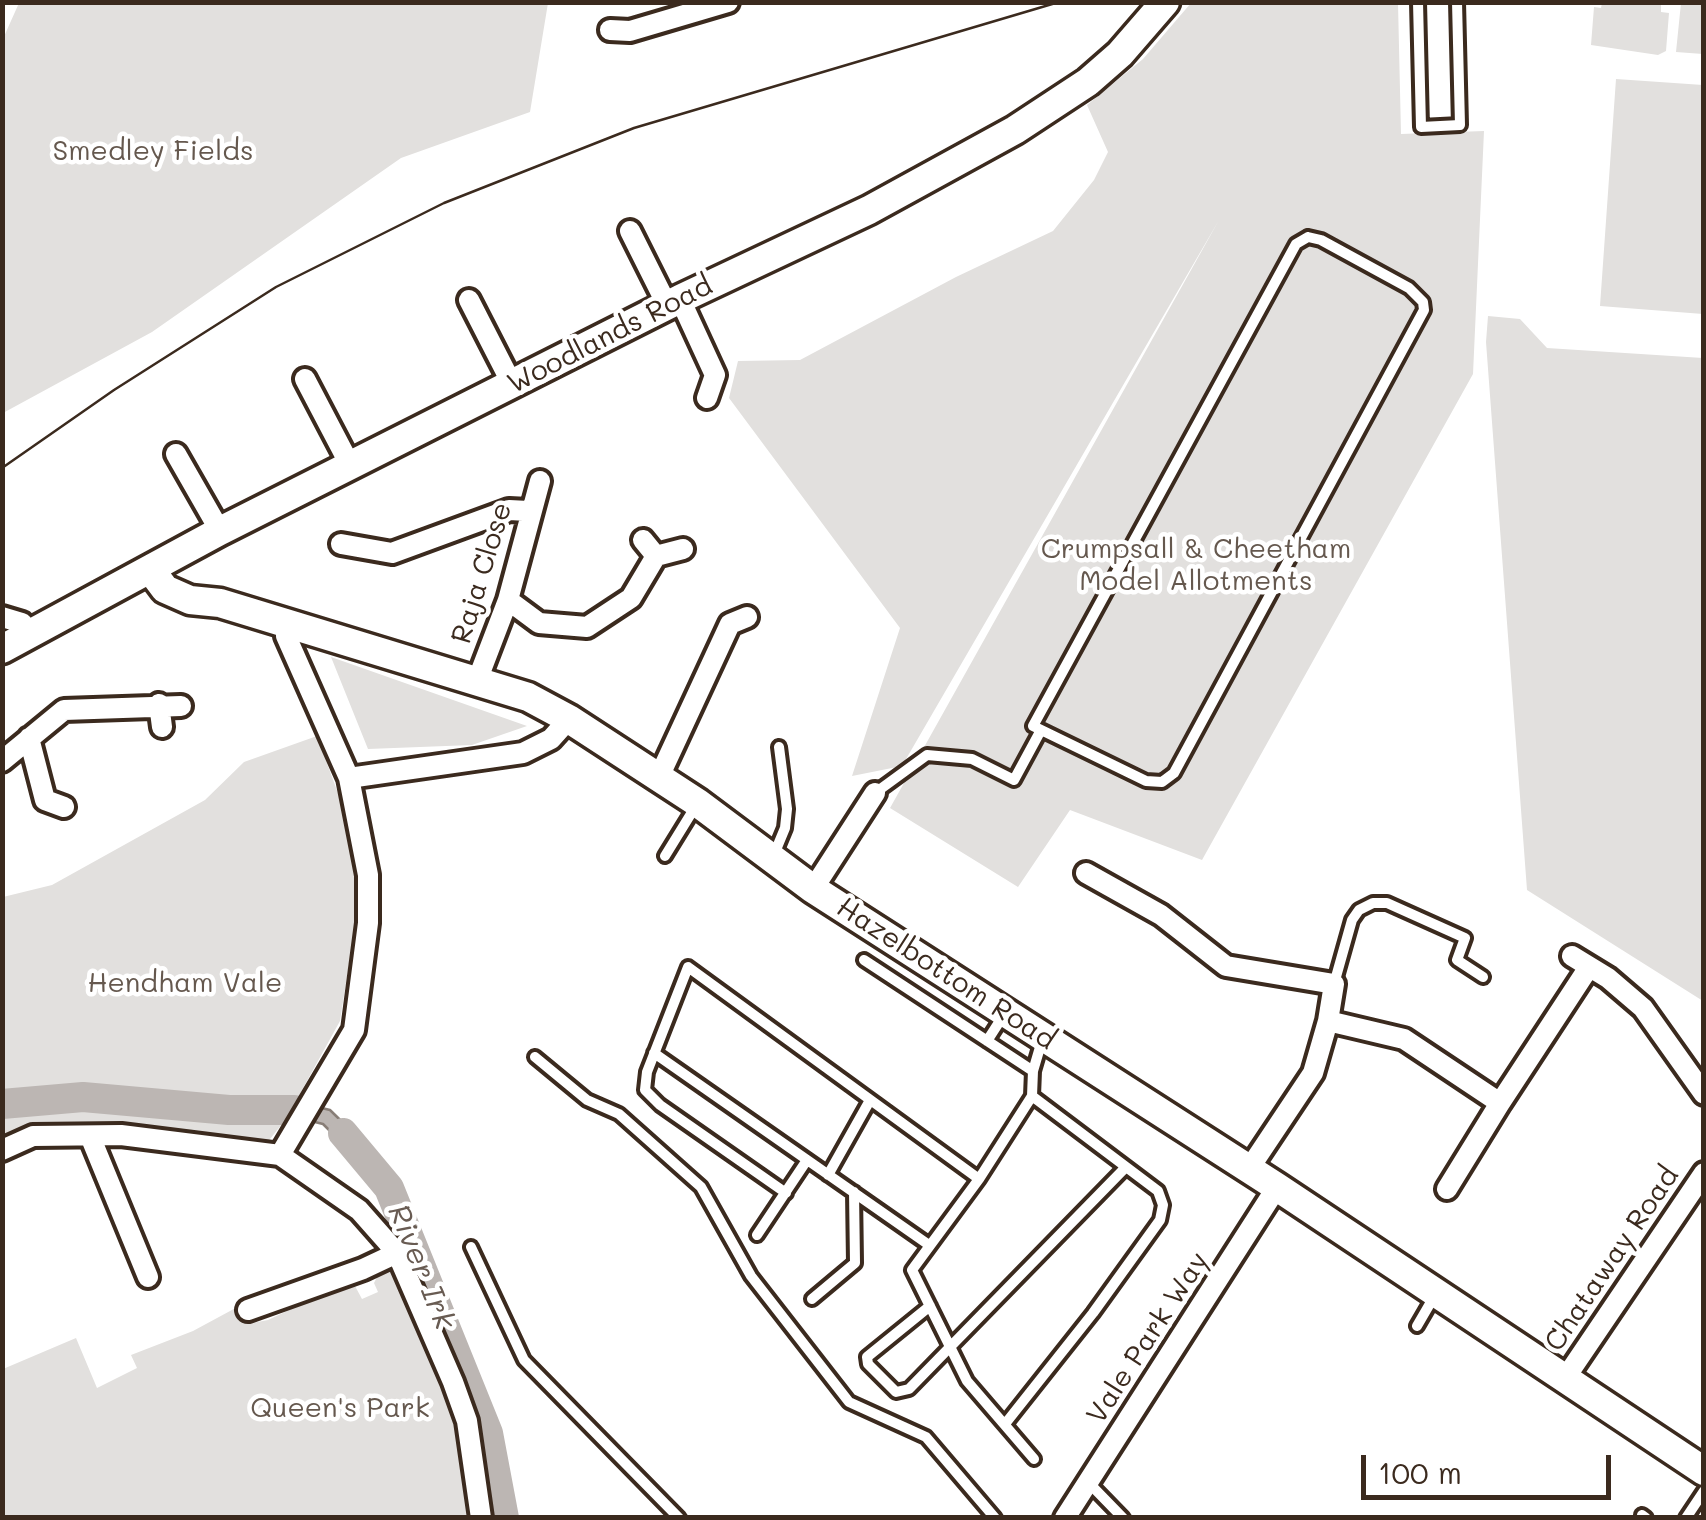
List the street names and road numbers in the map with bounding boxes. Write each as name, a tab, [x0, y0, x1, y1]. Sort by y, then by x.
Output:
street label: Woodlands Road	[502, 269, 718, 401]
street label: Raja Close	[445, 498, 519, 648]
street label: Hazelbottom Road	[830, 891, 1062, 1057]
street label: Chataway Road	[1538, 1160, 1686, 1358]
street label: Vale Park Way	[1080, 1246, 1216, 1430]

